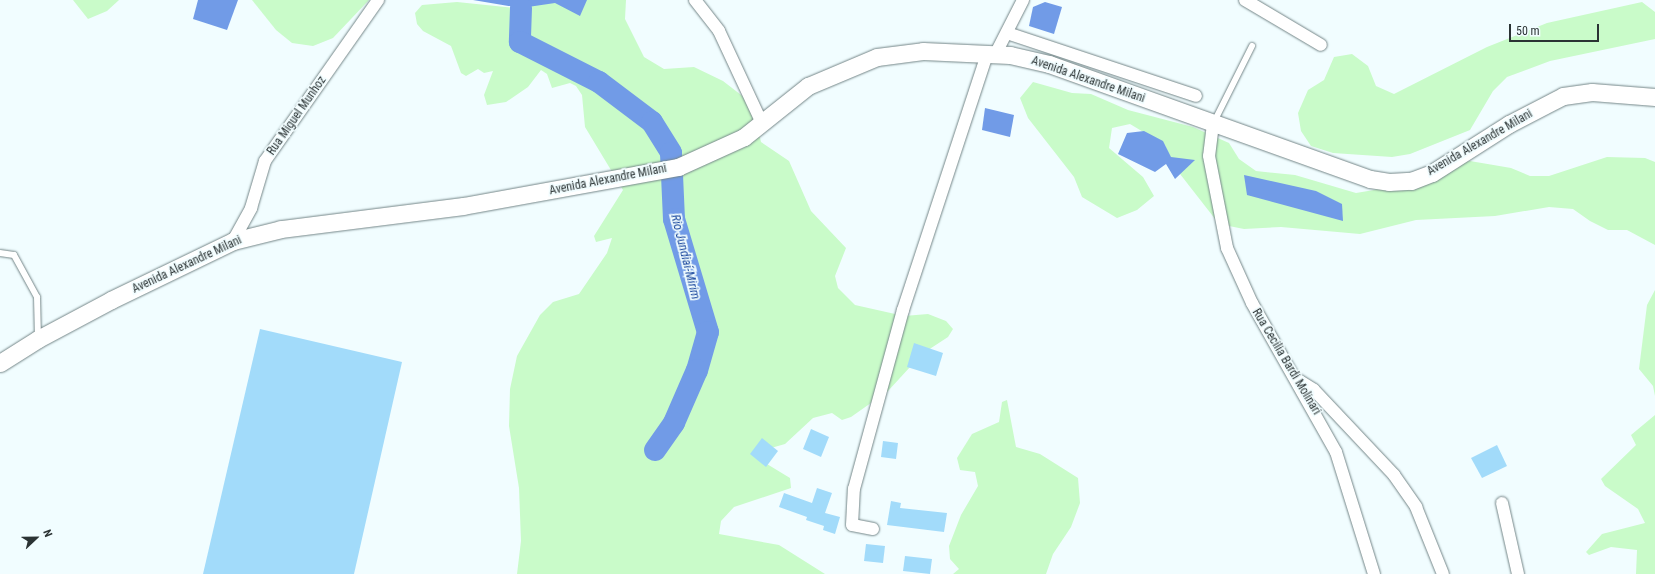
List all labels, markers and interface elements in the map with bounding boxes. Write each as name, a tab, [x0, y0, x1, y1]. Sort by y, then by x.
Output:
scale bar	[1511, 16, 1601, 42]
text: 50 m	[1516, 24, 1540, 38]
street label: Avenida Alexandre Milani	[1029, 54, 1147, 106]
street label: Rua Miguel Munhoz	[264, 74, 330, 158]
street label: Avenida Alexandre Milani	[1425, 107, 1535, 179]
street label: Avenida Alexandre Milani	[548, 162, 668, 198]
water label: Rio Jundiaí-Mirim	[667, 213, 703, 301]
street label: Avenida Alexandre Milani	[130, 233, 244, 297]
street label: Rua Cecilia Bardi Molinari	[1249, 306, 1323, 418]
north arrow	[16, 518, 56, 558]
text: N	[40, 528, 55, 539]

